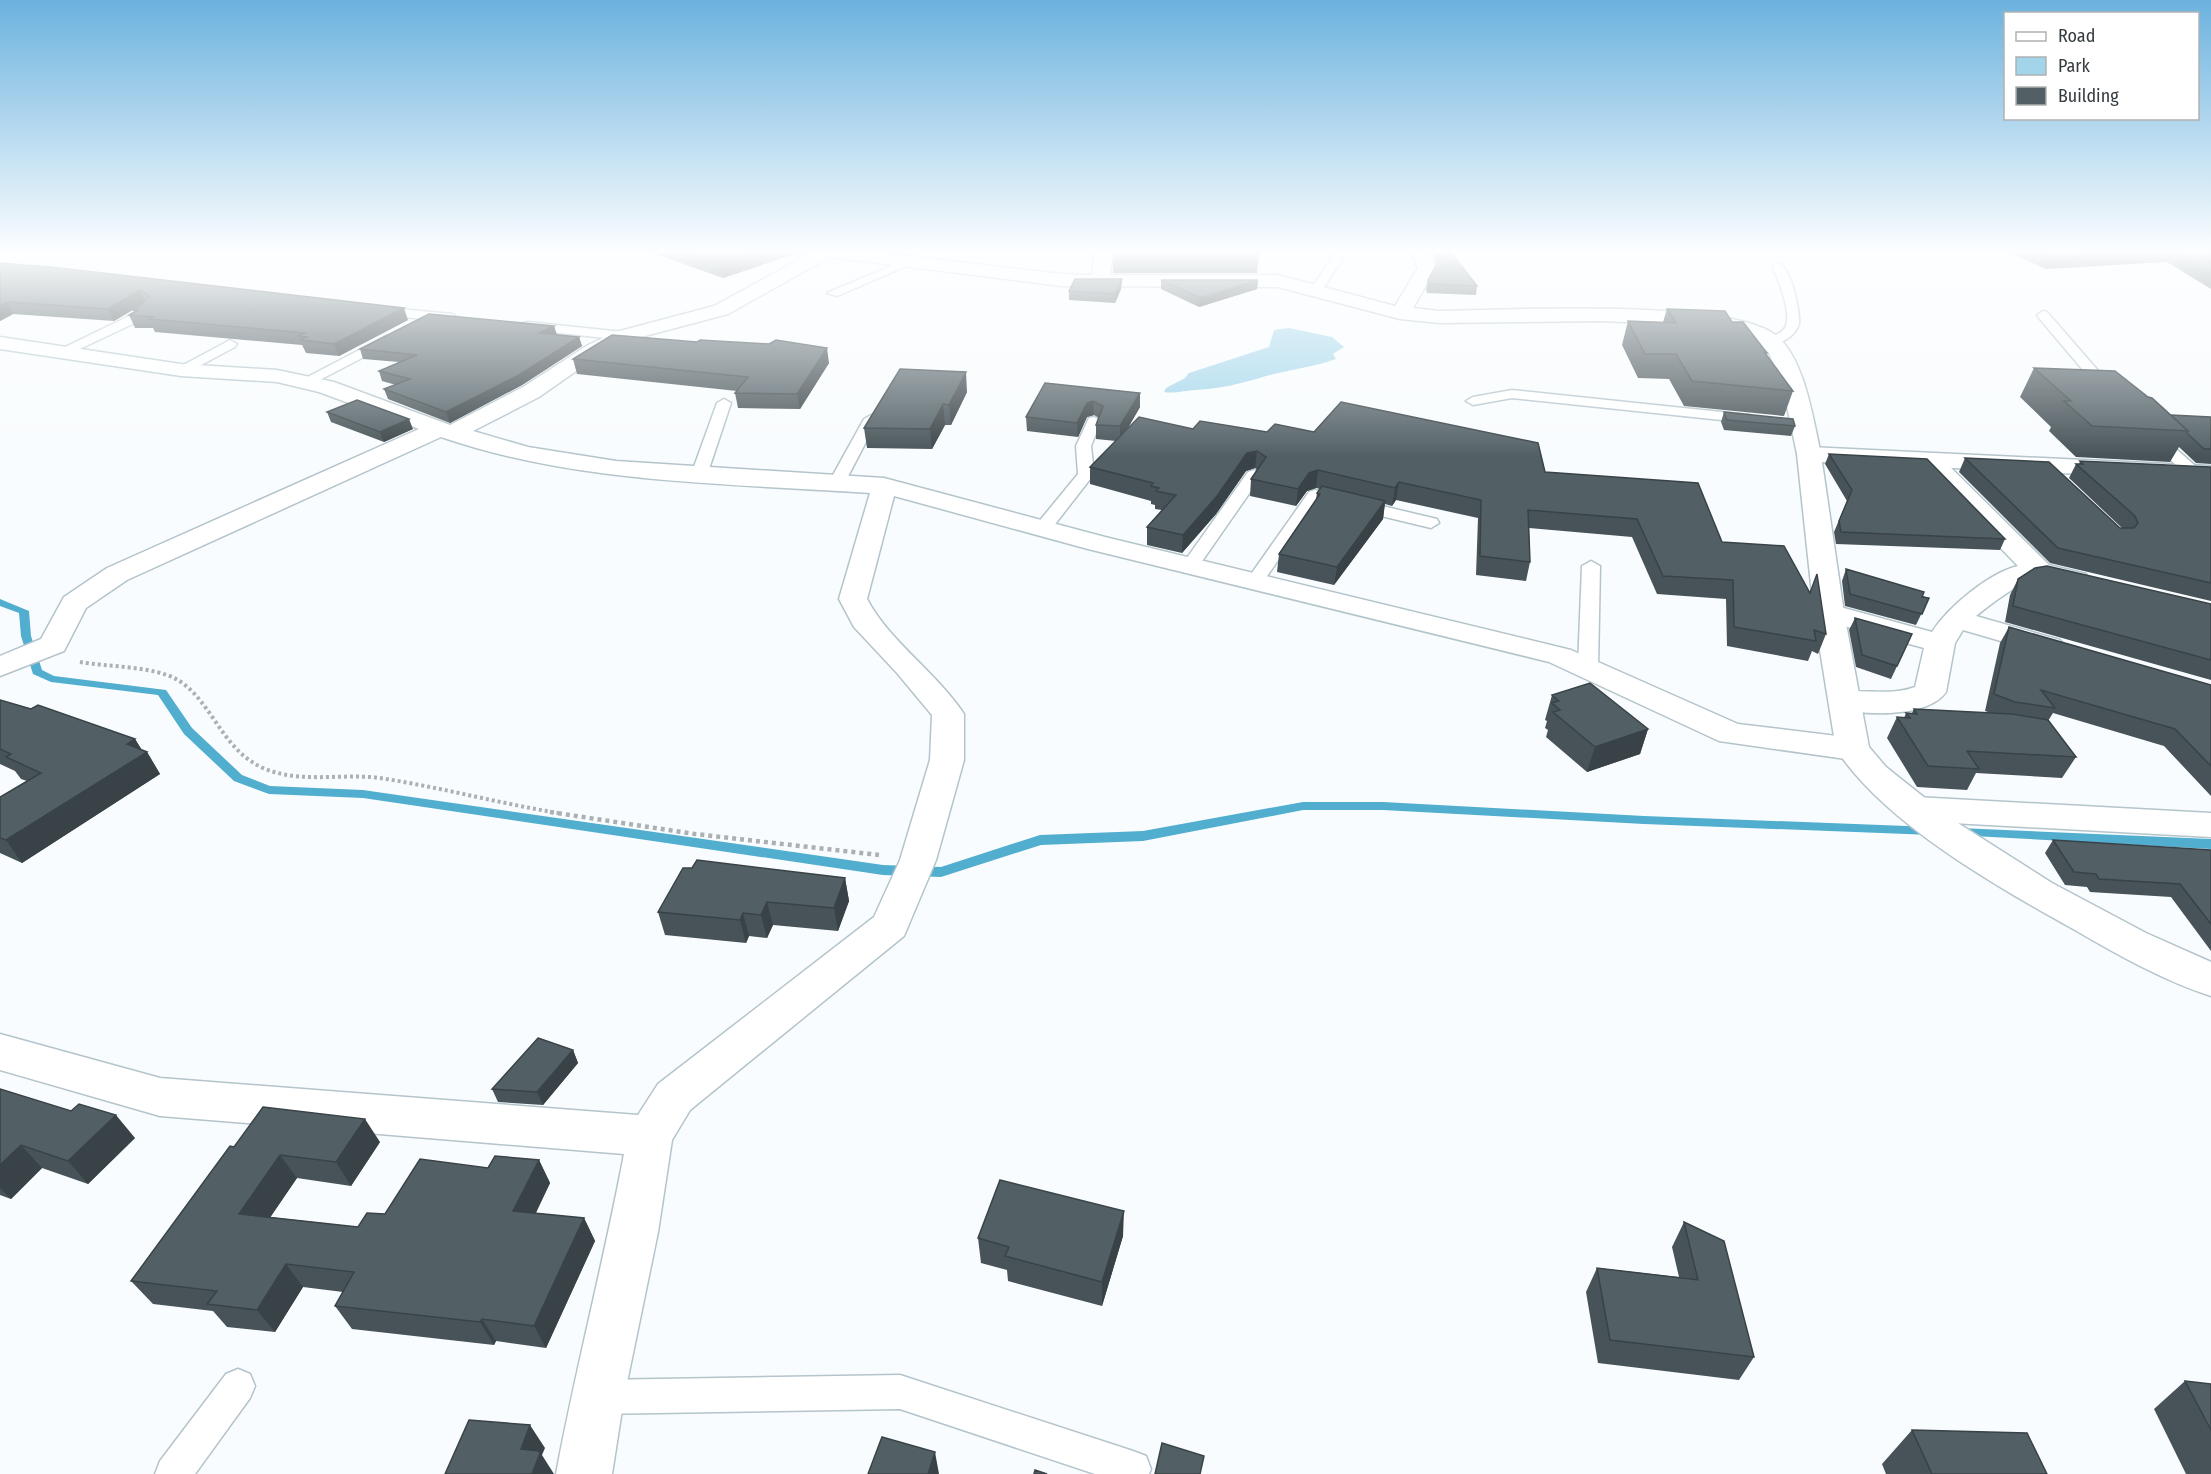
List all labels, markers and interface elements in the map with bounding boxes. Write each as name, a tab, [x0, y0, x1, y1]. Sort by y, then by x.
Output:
legend	[2004, 12, 2199, 120]
text: Road	[2058, 25, 2095, 47]
text: Park	[2058, 55, 2091, 77]
text: Building	[2058, 85, 2119, 107]

